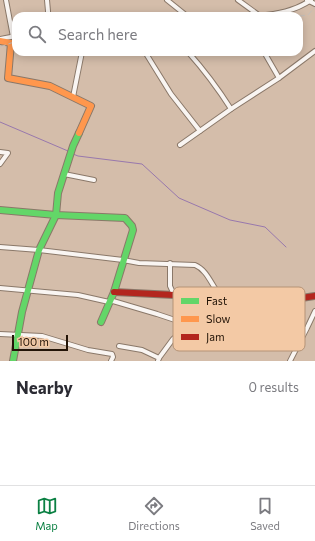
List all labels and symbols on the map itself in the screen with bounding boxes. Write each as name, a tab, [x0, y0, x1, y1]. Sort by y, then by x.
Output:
legend	[173, 287, 305, 351]
text: Fast	[206, 294, 228, 307]
text: Slow	[206, 312, 231, 325]
text: Jam	[206, 330, 225, 344]
scale bar	[12, 333, 68, 352]

